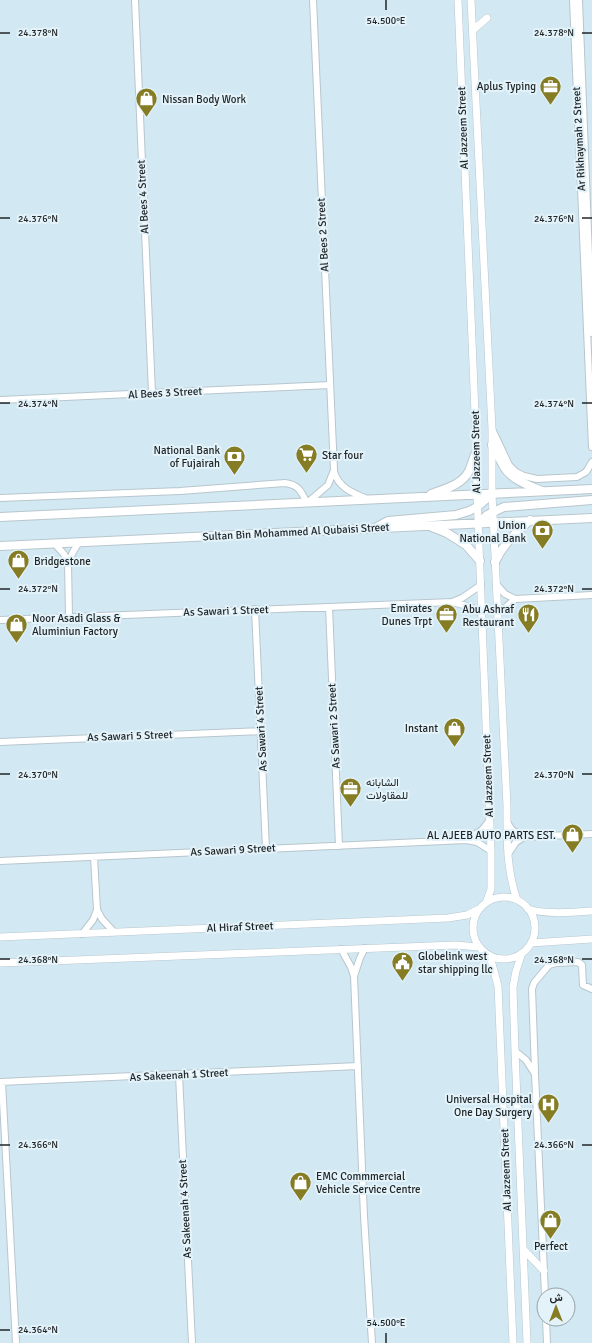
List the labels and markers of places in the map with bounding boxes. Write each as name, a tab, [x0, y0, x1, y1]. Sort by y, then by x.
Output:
office icon: Aplus Typing	[538, 73, 564, 106]
place label: Aplus Typing	[477, 80, 536, 93]
shop icon: Nissan Body Work	[133, 86, 159, 119]
place label: Nissan Body Work	[162, 93, 247, 106]
supermarket icon: Star four	[293, 442, 319, 475]
bank icon: National Bank of Fujairah	[222, 443, 248, 476]
place label: National Bank of Fujairah	[153, 444, 220, 470]
place label: Star four	[322, 449, 363, 462]
bank icon: Union National Bank	[529, 518, 555, 551]
place label: Union National Bank	[459, 519, 526, 545]
shop icon: Bridgestone	[5, 548, 31, 581]
place label: Bridgestone	[34, 555, 91, 568]
office icon: Emirates Dunes Trpt	[434, 601, 460, 634]
place label: Emirates Dunes Trpt	[382, 602, 432, 628]
restaurant icon: Abu Ashraf Restaurant	[516, 602, 542, 635]
place label: Abu Ashraf Restaurant	[462, 603, 515, 629]
shop icon: Noor Asadi Glass & Aluminiun Factory	[4, 611, 30, 644]
place label: Noor Asadi Glass & Aluminiun Factory	[32, 612, 121, 638]
shop icon: Instant	[441, 715, 467, 748]
place label: Instant	[405, 722, 438, 735]
office icon: الشابانه للمقاولات	[337, 775, 363, 808]
place label: الشابانه للمقاولات	[366, 776, 408, 802]
shop icon: AL AJEEB AUTO PARTS EST.	[559, 822, 585, 855]
place label: AL AJEEB AUTO PARTS EST.	[427, 829, 556, 842]
public building icon: Globelink west star shipping llc	[389, 949, 415, 982]
place label: Globelink west star shipping llc	[418, 950, 493, 976]
hospital icon: Universal Hospital One Day Surgery	[535, 1092, 561, 1125]
place label: Universal Hospital One Day Surgery	[446, 1093, 533, 1119]
shop icon: EMC Commmercial Vehicle Service Centre	[288, 1169, 314, 1202]
place label: EMC Commmercial Vehicle Service Centre	[316, 1170, 421, 1196]
shop icon: Perfect	[538, 1207, 564, 1240]
place label: Perfect	[534, 1240, 568, 1253]

